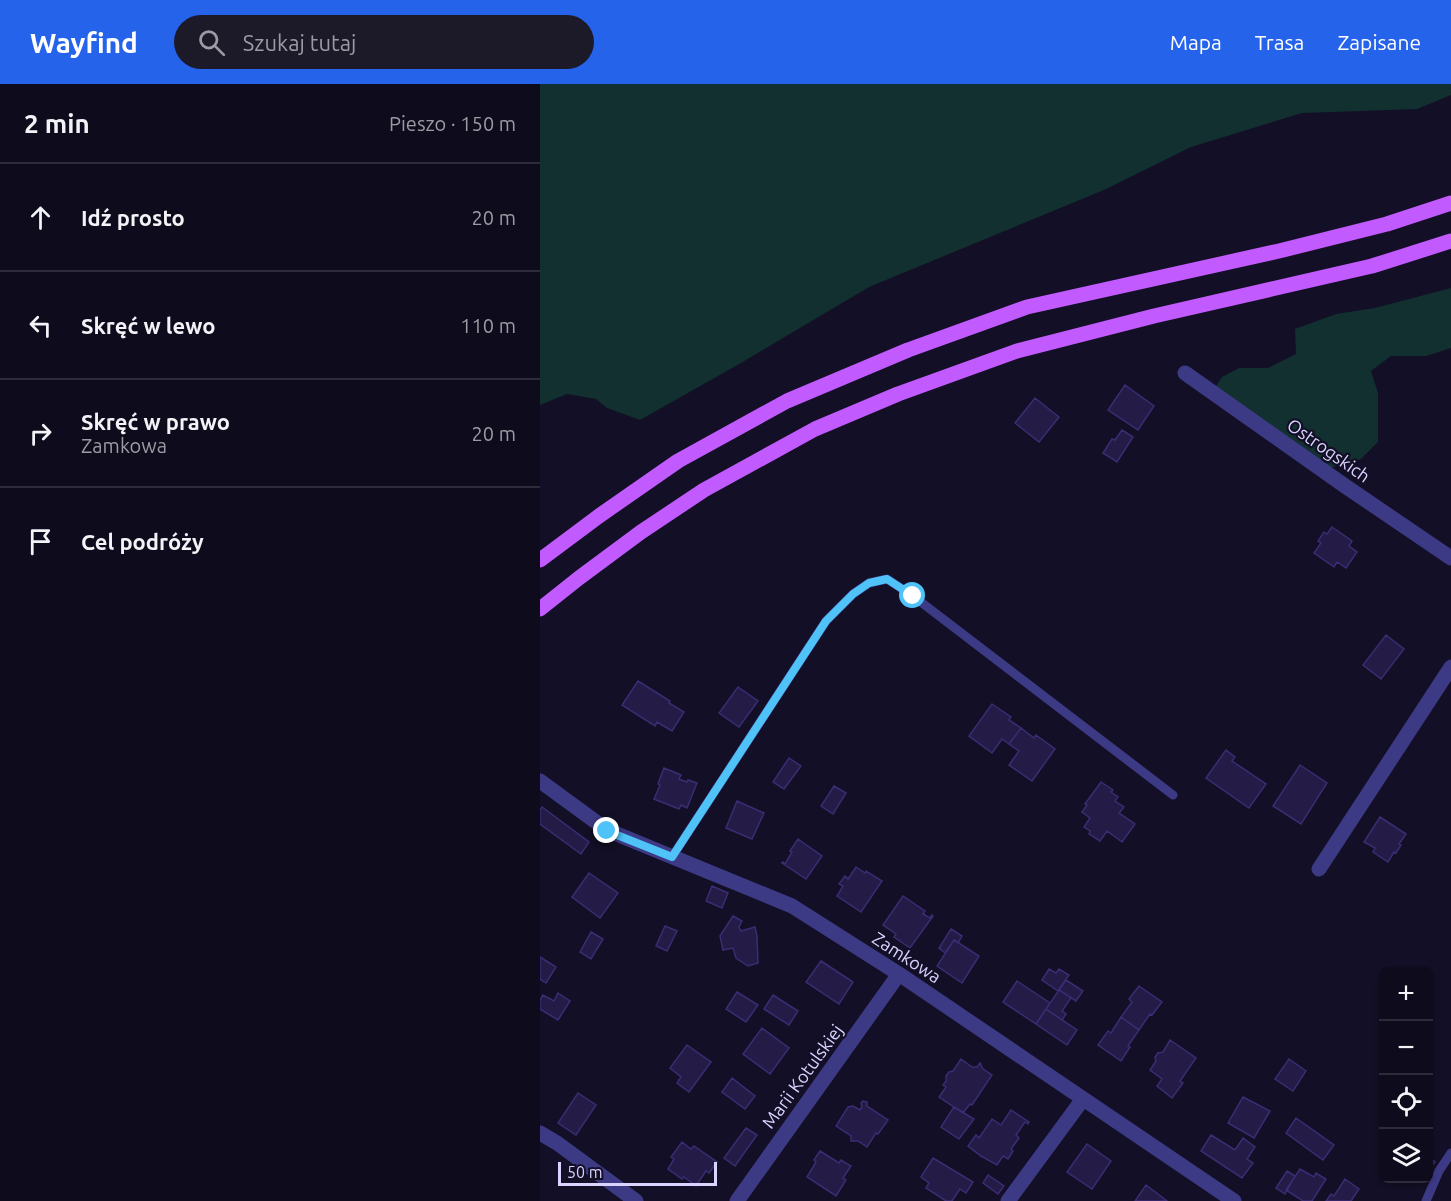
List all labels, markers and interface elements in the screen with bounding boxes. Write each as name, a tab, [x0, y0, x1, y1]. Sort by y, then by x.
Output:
search box	[174, 15, 594, 69]
icon: search	[195, 26, 228, 59]
text: Wayfind	[30, 27, 138, 58]
text: Szukaj tutaj	[243, 30, 356, 55]
text: Mapa	[1170, 30, 1222, 54]
text: Trasa	[1255, 30, 1304, 54]
text: Zapisane	[1337, 30, 1421, 54]
text: 2 min	[24, 109, 90, 138]
text: Pieszo · 150 m	[389, 112, 516, 135]
icon: ahead	[24, 201, 57, 234]
text: Idź prosto	[81, 205, 185, 230]
text: 20 m	[472, 206, 516, 229]
icon: left	[24, 309, 57, 342]
text: Skręć w lewo	[81, 313, 215, 338]
text: 110 m	[460, 314, 516, 337]
text: Skręć w prawo	[81, 409, 230, 434]
street label: Ostrogskich	[1284, 414, 1374, 486]
icon: right	[24, 417, 57, 450]
text: 20 m	[472, 422, 516, 445]
text: Zamkowa	[81, 434, 167, 457]
icon: arrive	[24, 525, 57, 558]
text: Cel podróży	[81, 529, 204, 554]
route start	[899, 582, 925, 608]
route end	[593, 817, 619, 843]
street label: Zamkowa	[869, 928, 945, 986]
map controls	[1379, 967, 1433, 1183]
button: +	[1379, 967, 1433, 1021]
street label: Marii Kotulskiej	[758, 1020, 846, 1132]
button: −	[1379, 1021, 1433, 1075]
button: locate	[1379, 1075, 1433, 1129]
button: layers	[1379, 1129, 1433, 1183]
scale bar	[558, 1159, 717, 1186]
text: 50 m	[567, 1163, 603, 1181]

